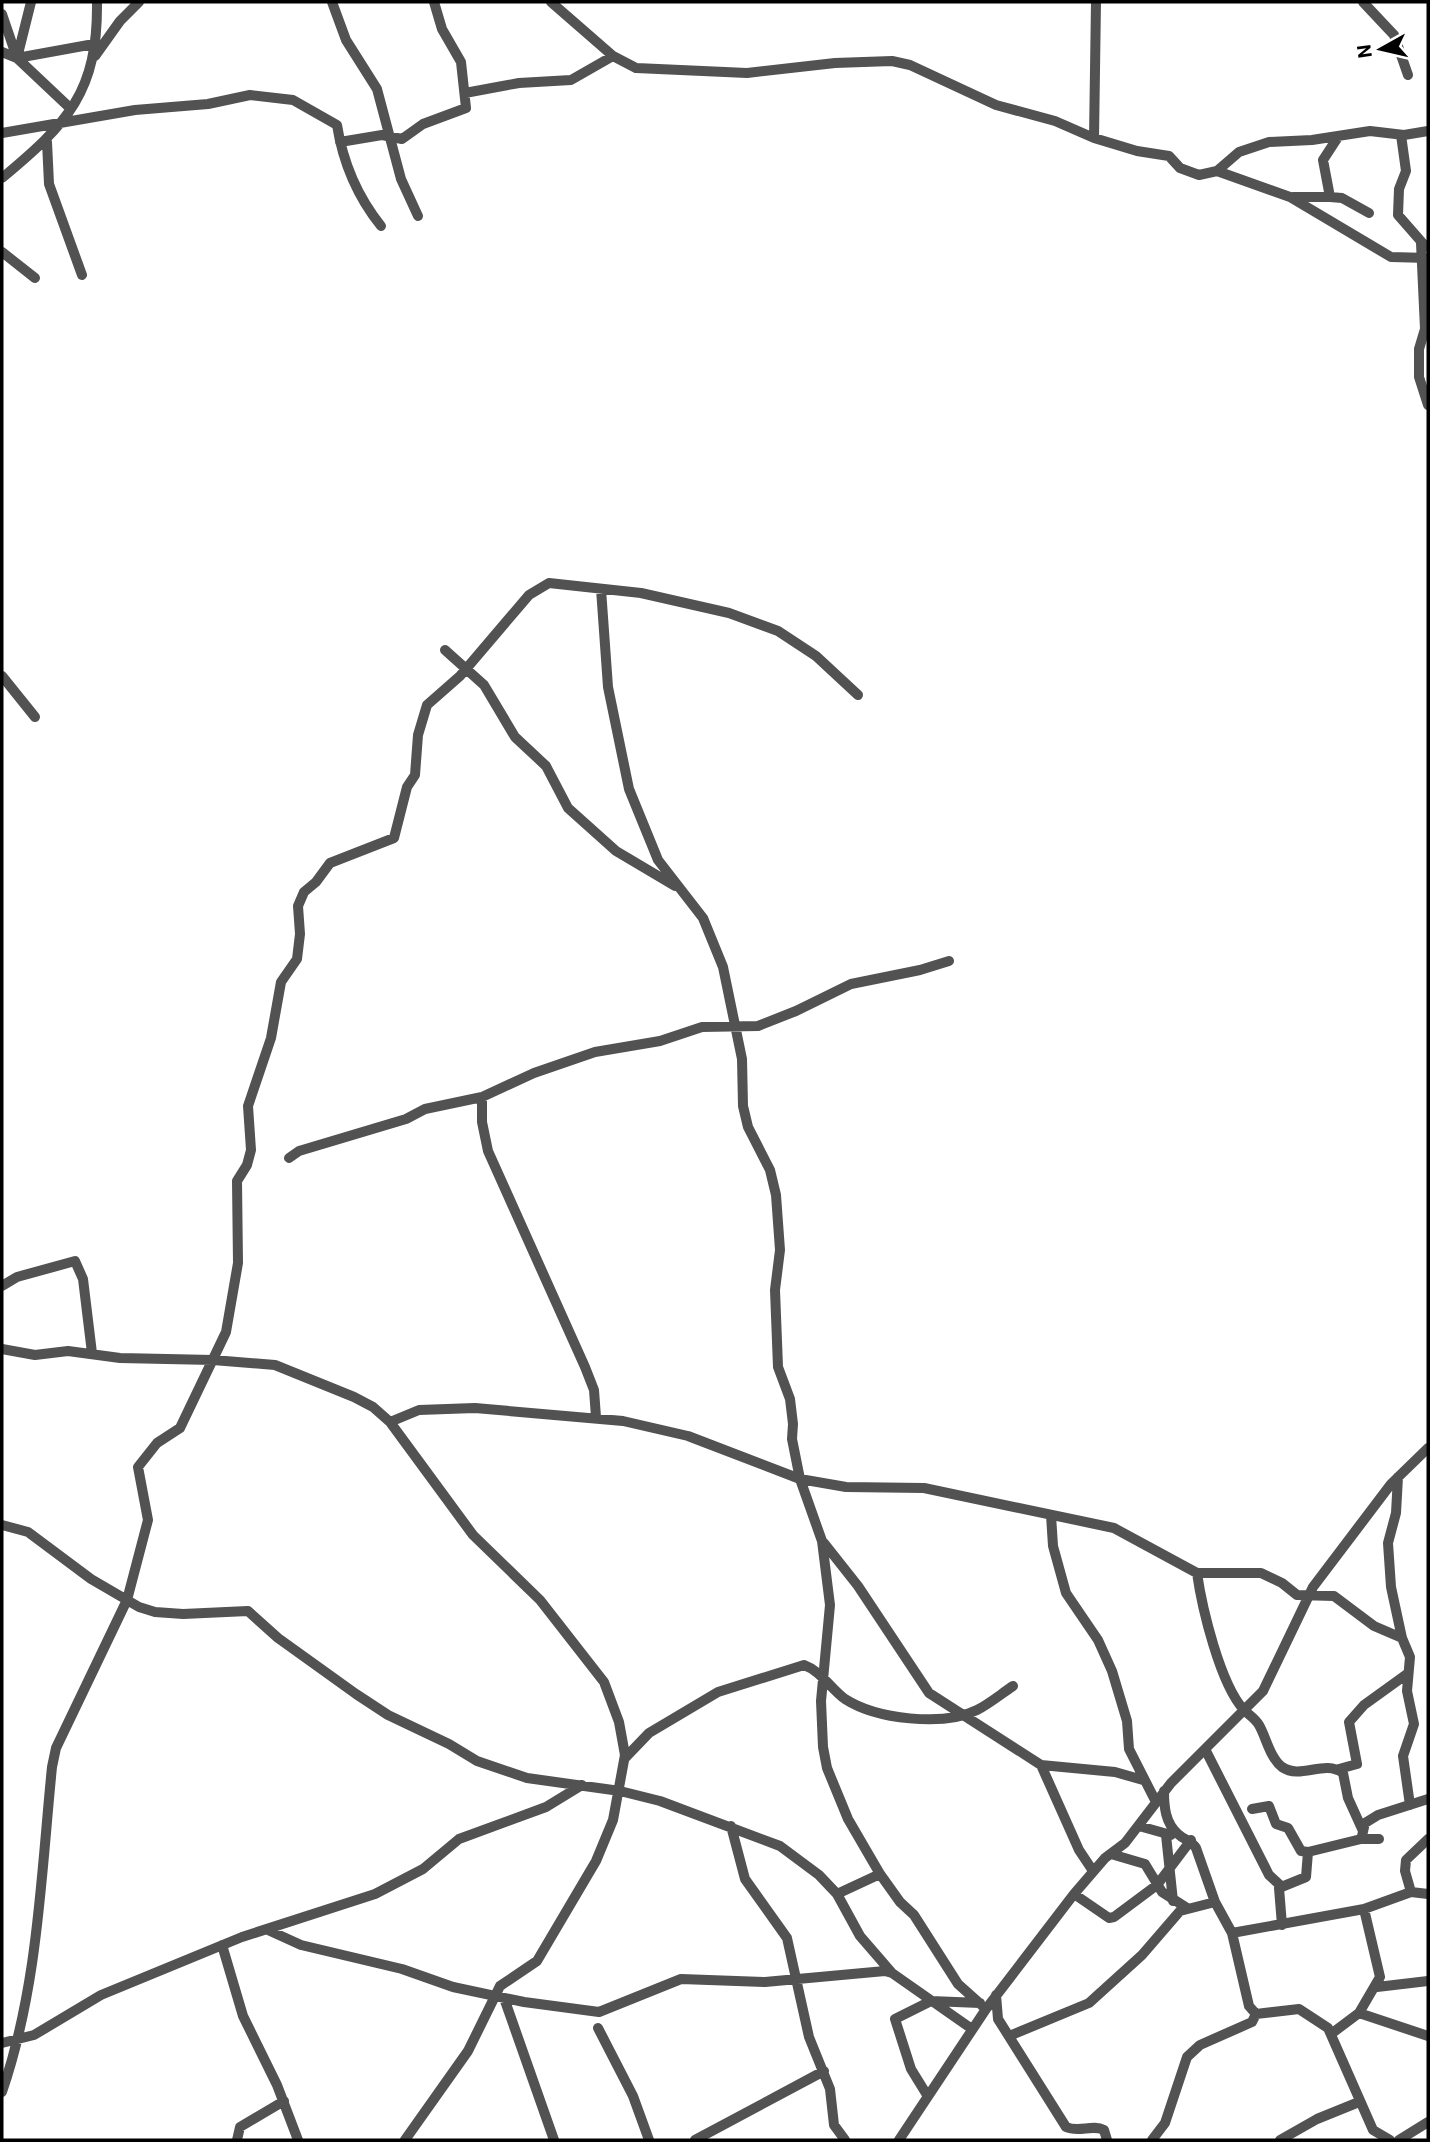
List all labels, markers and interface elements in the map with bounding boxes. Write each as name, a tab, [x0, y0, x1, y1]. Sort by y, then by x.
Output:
north arrow	[1346, 14, 1416, 84]
text: N	[1352, 43, 1377, 60]

